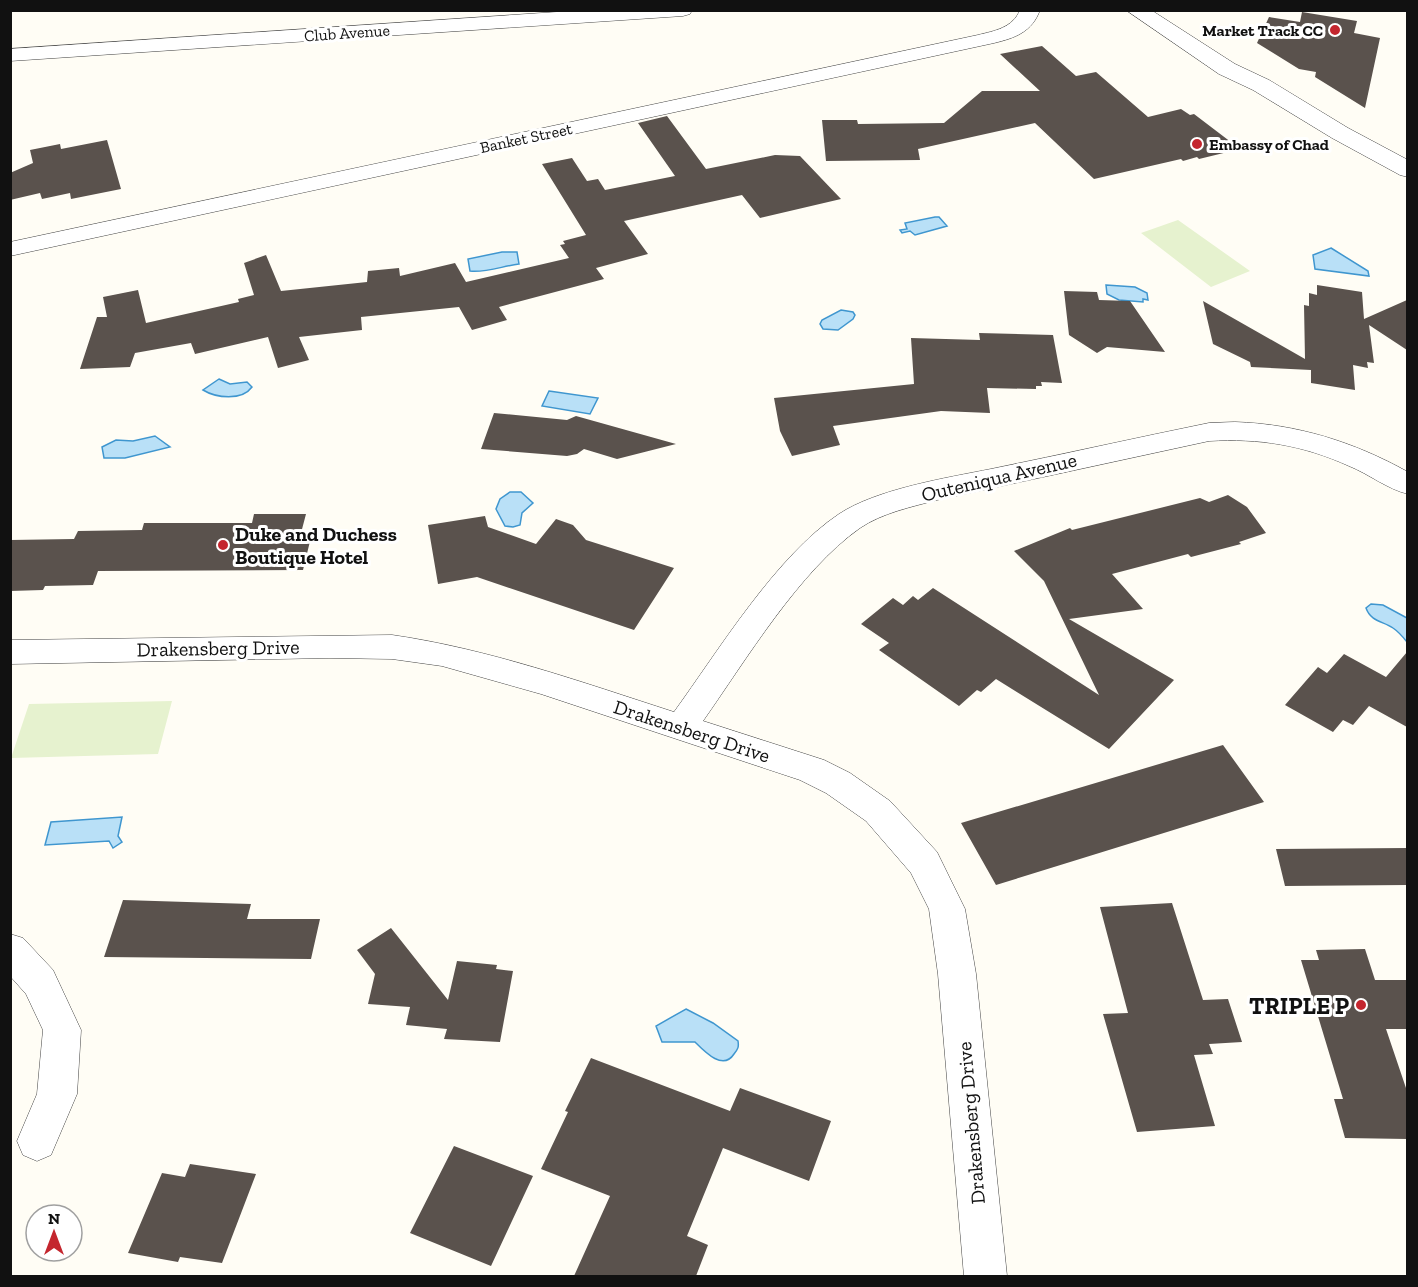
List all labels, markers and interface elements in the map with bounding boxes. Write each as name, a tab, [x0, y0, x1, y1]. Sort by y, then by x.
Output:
street label: Club Avenue	[303, 21, 391, 45]
place label: Market Track CC	[1202, 21, 1323, 40]
marker: Market Track CC	[1328, 23, 1342, 37]
street label: Banket Street	[478, 119, 574, 157]
place label: Embassy of Chad	[1209, 135, 1329, 154]
marker: Embassy of Chad	[1190, 137, 1204, 151]
street label: Outeniqua Avenue	[919, 447, 1079, 507]
place label: Duke and Duchess Boutique Hotel	[235, 522, 397, 569]
marker: Duke and Duchess Boutique Hotel	[216, 538, 230, 552]
street label: Drakensberg Drive	[136, 635, 300, 661]
street label: Drakensberg Drive	[611, 694, 773, 768]
place label: TRIPLE P	[1249, 991, 1350, 1020]
marker: TRIPLE P	[1354, 998, 1368, 1012]
street label: Drakensberg Drive	[952, 1041, 990, 1205]
north arrow	[24, 1203, 84, 1263]
text: N	[48, 1209, 60, 1228]

